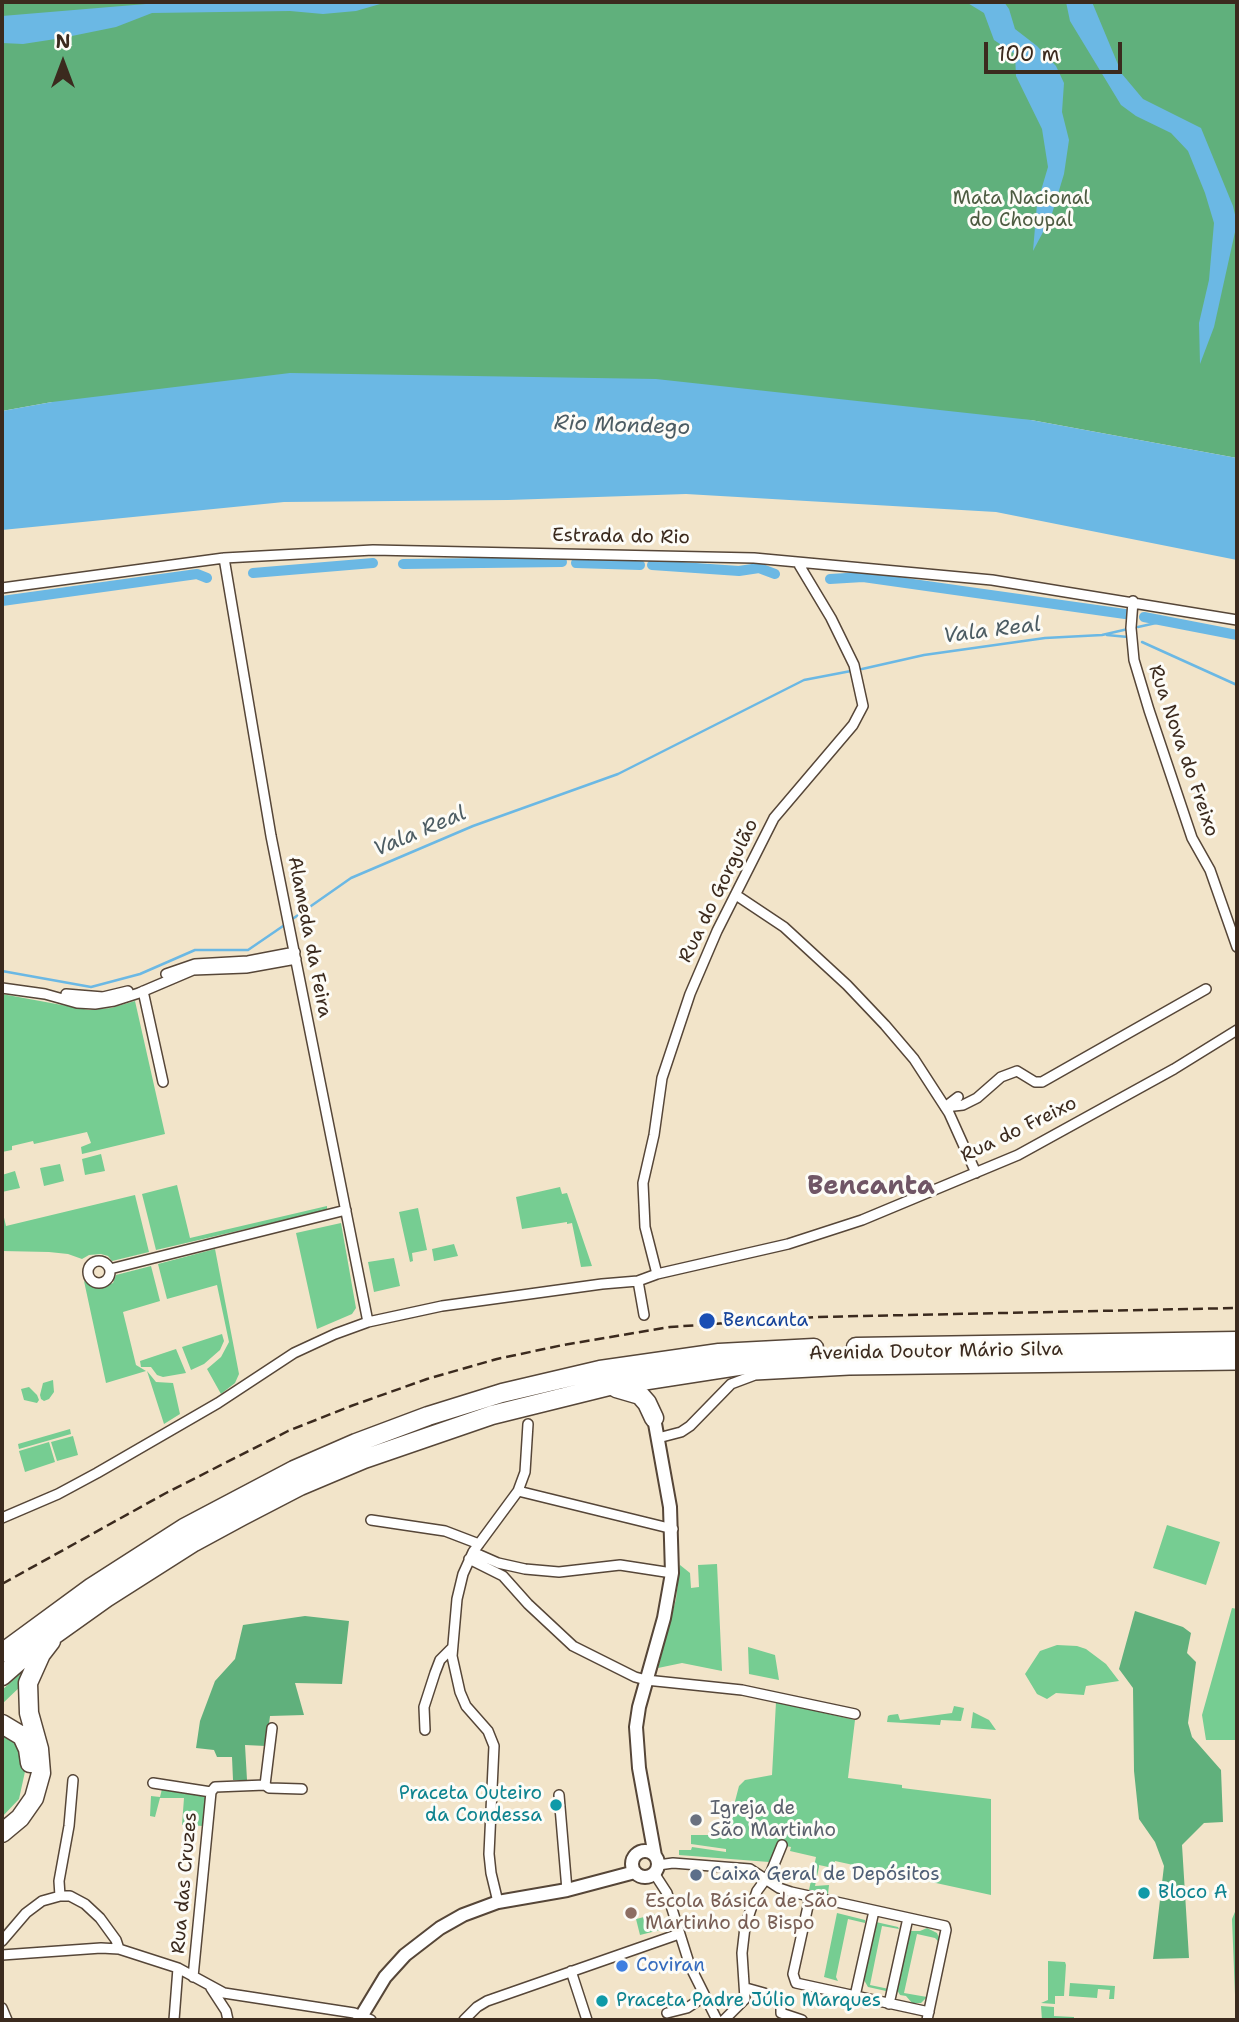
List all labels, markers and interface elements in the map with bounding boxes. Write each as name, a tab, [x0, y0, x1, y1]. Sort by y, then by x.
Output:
north arrow	[28, 28, 98, 98]
scale bar	[987, 28, 1125, 72]
text: N	[55, 29, 71, 54]
text: 100 m	[997, 40, 1060, 68]
park label: Mata Nacional do Choupal	[953, 188, 1089, 232]
water label: Rio Mondego	[553, 411, 691, 441]
street label: Estrada do Rio	[552, 524, 690, 550]
water label: Vala Real	[942, 613, 1042, 649]
street label: Rua Nova do Freixo	[1143, 662, 1223, 840]
water label: Vala Real	[370, 801, 470, 863]
street label: Rua do Gorgulão	[674, 816, 764, 966]
street label: Alameda da Feira	[282, 855, 336, 1019]
street label: Rua do Freixo	[957, 1092, 1081, 1168]
district label: Bencanta	[807, 1171, 935, 1203]
place label: Bencanta	[723, 1310, 808, 1332]
marker: Bencanta	[697, 1311, 717, 1331]
street label: Avenida Doutor Mário Silva	[809, 1338, 1063, 1366]
place label: Praceta Outeiro da Condessa	[399, 1783, 542, 1827]
marker: Praceta Outeiro da Condessa	[548, 1797, 564, 1813]
place label: Igreja de São Martinho	[710, 1798, 836, 1842]
street label: Rua das Cruzes	[167, 1811, 203, 1955]
marker: Igreja de São Martinho	[688, 1812, 704, 1828]
place label: Caixa Geral de Depósitos	[710, 1864, 940, 1886]
marker: Caixa Geral de Depósitos	[688, 1867, 704, 1883]
place label: Bloco A	[1158, 1882, 1228, 1904]
marker: Bloco A	[1136, 1885, 1152, 1901]
place label: Escola Básica de São Martinho do Bispo	[645, 1891, 837, 1935]
marker: Escola Básica de São Martinho do Bispo	[623, 1905, 639, 1921]
place label: Coviran	[636, 1955, 705, 1977]
marker: Coviran	[614, 1958, 630, 1974]
place label: Praceta Padre Júlio Marques	[616, 1990, 881, 2012]
marker: Praceta Padre Júlio Marques	[594, 1993, 610, 2009]

